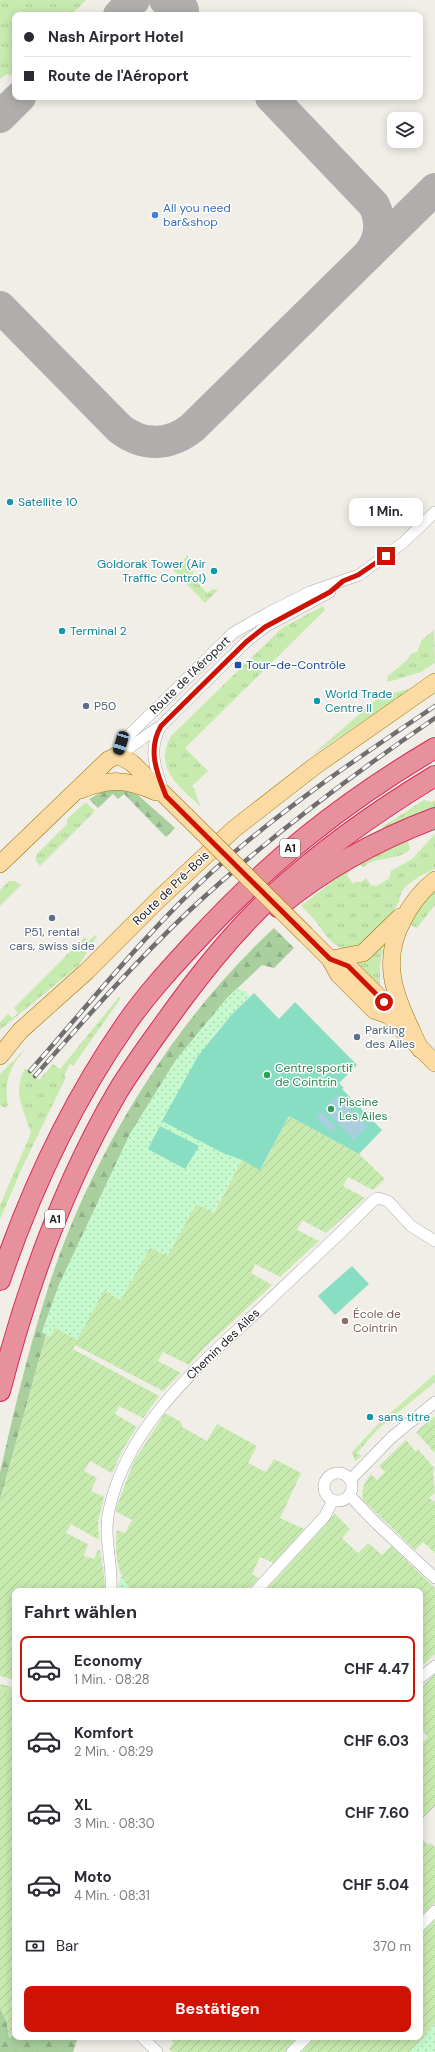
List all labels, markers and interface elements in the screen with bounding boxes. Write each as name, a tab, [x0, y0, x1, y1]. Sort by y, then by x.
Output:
text: Nash Airport Hotel	[48, 27, 183, 47]
text: Route de l'Aéroport	[48, 66, 189, 86]
map controls	[387, 112, 423, 148]
button: layers	[387, 112, 423, 148]
place label: All you need bar&shop	[163, 200, 231, 230]
marker: All you need bar&shop	[150, 210, 160, 220]
place label: Satellite 10	[18, 494, 77, 510]
marker: Satellite 10	[5, 497, 15, 507]
callout: 1 Min.	[349, 498, 423, 526]
text: 1 Min.	[369, 503, 403, 520]
route end	[377, 547, 395, 565]
place label: Goldorak Tower (Air Traffic Control)	[97, 556, 207, 586]
marker: Goldorak Tower (Air Traffic Control)	[209, 566, 219, 576]
place label: Terminal 2	[70, 623, 127, 639]
marker: Terminal 2	[57, 626, 67, 636]
street label: Route de l'Aéroport	[146, 632, 234, 718]
place label: Tour-de-Contrôle	[246, 657, 346, 673]
marker: Tour-de-Contrôle	[233, 660, 243, 670]
place label: World Trade Centre II	[325, 686, 392, 716]
marker: World Trade Centre II	[312, 696, 322, 706]
place label: P50	[94, 698, 116, 714]
marker: P50	[81, 701, 91, 711]
car	[112, 730, 130, 756]
road number: A1	[280, 839, 300, 857]
street label: Route de Pré-Bois	[129, 847, 213, 929]
marker: P51, rental cars, swiss side	[47, 913, 57, 923]
place label: P51, rental cars, swiss side	[9, 924, 95, 954]
route start	[375, 993, 393, 1011]
place label: Parking des Ailes	[365, 1022, 415, 1052]
marker: Parking des Ailes	[352, 1032, 362, 1042]
place label: Centre sportif de Cointrin	[275, 1060, 353, 1090]
marker: Centre sportif de Cointrin	[262, 1070, 272, 1080]
place label: Piscine Les Ailes	[339, 1094, 387, 1124]
marker: Piscine Les Ailes	[326, 1104, 336, 1114]
road number: A1	[45, 1210, 65, 1228]
street label: Chemin des Ailes	[183, 1305, 263, 1383]
place label: École de Cointrin	[353, 1306, 401, 1336]
marker: École de Cointrin	[340, 1316, 350, 1326]
place label: sans titre	[378, 1409, 430, 1425]
marker: sans titre	[365, 1412, 375, 1422]
text: Fahrt wählen	[24, 1600, 137, 1624]
icon: car	[26, 1651, 62, 1687]
text: Economy	[74, 1651, 142, 1671]
text: CHF 4.47	[344, 1659, 409, 1679]
text: 1 Min. · 08:28	[74, 1671, 150, 1688]
icon: car	[26, 1723, 62, 1759]
text: Komfort	[74, 1723, 133, 1743]
text: CHF 6.03	[344, 1731, 409, 1751]
text: 2 Min. · 08:29	[74, 1743, 153, 1760]
icon: car	[26, 1795, 62, 1831]
text: XL	[74, 1795, 92, 1815]
text: CHF 7.60	[345, 1803, 409, 1823]
text: 3 Min. · 08:30	[74, 1815, 155, 1832]
icon: car	[26, 1867, 62, 1903]
text: Moto	[74, 1867, 112, 1887]
text: CHF 5.04	[343, 1875, 409, 1895]
text: 4 Min. · 08:31	[74, 1887, 150, 1904]
icon: cash	[24, 1935, 46, 1957]
text: Bar	[56, 1936, 79, 1956]
text: 370 m	[373, 1938, 411, 1955]
button: Bestätigen	[24, 1986, 411, 2032]

